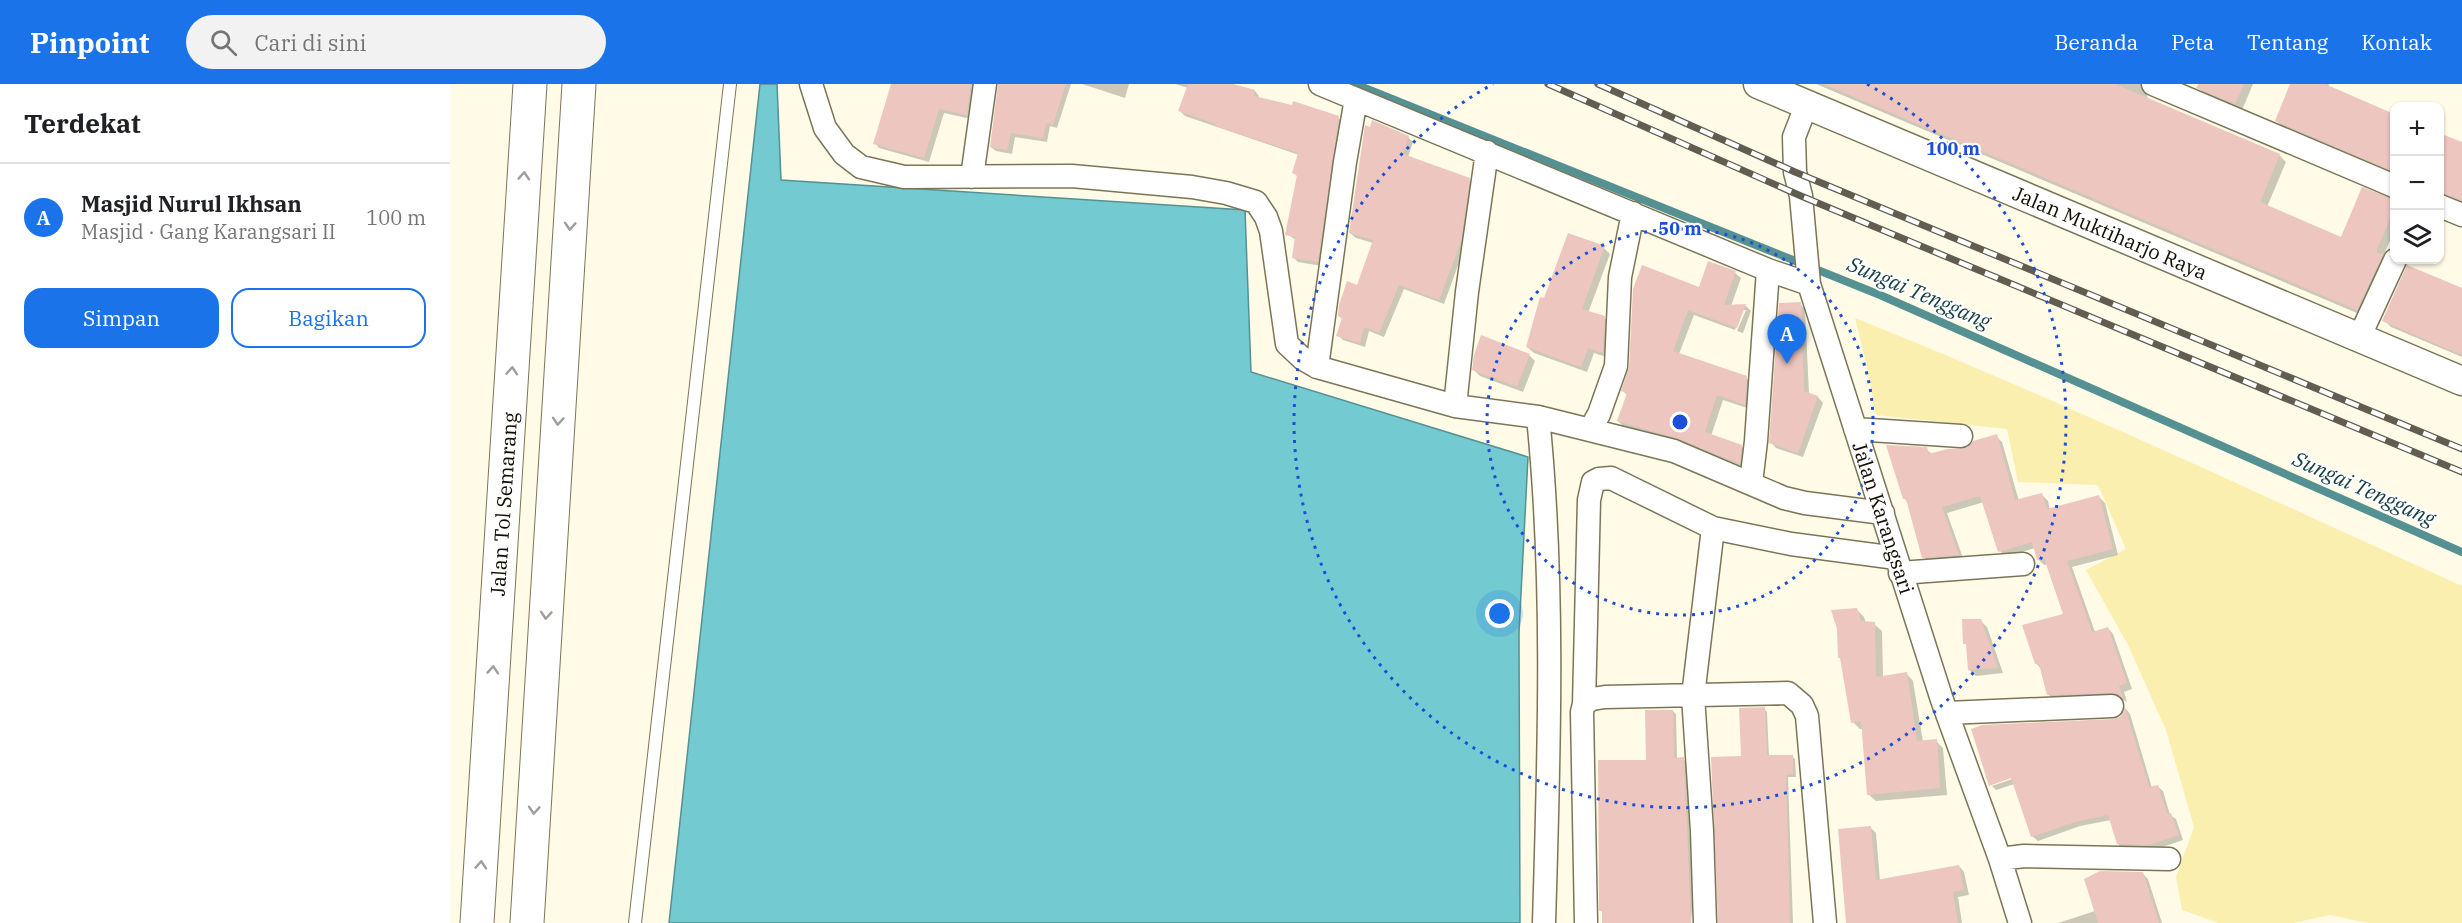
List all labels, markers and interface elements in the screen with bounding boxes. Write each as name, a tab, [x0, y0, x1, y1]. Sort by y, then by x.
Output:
search box	[186, 15, 606, 69]
text: Pinpoint	[30, 24, 150, 61]
icon: search	[207, 26, 240, 59]
text: Cari di sini	[255, 28, 366, 57]
text: Beranda	[2055, 28, 2138, 56]
text: Peta	[2171, 28, 2214, 56]
text: Tentang	[2247, 28, 2328, 56]
text: Kontak	[2361, 28, 2432, 56]
map controls	[2390, 102, 2444, 264]
button: +	[2390, 102, 2444, 156]
text: Terdekat	[24, 106, 141, 140]
text: 100 m	[1926, 137, 1981, 160]
button: −	[2390, 156, 2444, 210]
one-way arrow	[518, 171, 531, 180]
street label: Jalan Muktiharjo Raya	[2009, 179, 2212, 286]
text: Masjid Nurul Ikhsan	[81, 189, 302, 218]
text: A	[37, 204, 50, 231]
text: 100 m	[366, 204, 426, 231]
button: layers	[2390, 210, 2444, 264]
text: 50 m	[1658, 217, 1702, 240]
text: Masjid · Gang Karangsari II	[81, 218, 336, 245]
one-way arrow	[564, 222, 577, 231]
water label: Sungai Tenggang	[1842, 249, 1996, 335]
button: Simpan	[24, 288, 219, 348]
button: Bagikan	[231, 288, 426, 348]
pin: A	[1768, 314, 1806, 364]
one-way arrow	[505, 366, 518, 375]
street label: Jalan Tol Semarang	[484, 411, 523, 597]
centre of rings	[1670, 412, 1690, 432]
one-way arrow	[552, 416, 565, 425]
street label: Jalan Karangsari	[1846, 438, 1921, 597]
water label: Sungai Tenggang	[2288, 444, 2441, 533]
your location	[1485, 599, 1514, 628]
one-way arrow	[540, 611, 553, 620]
one-way arrow	[487, 665, 500, 674]
one-way arrow	[528, 806, 541, 815]
one-way arrow	[474, 860, 487, 869]

